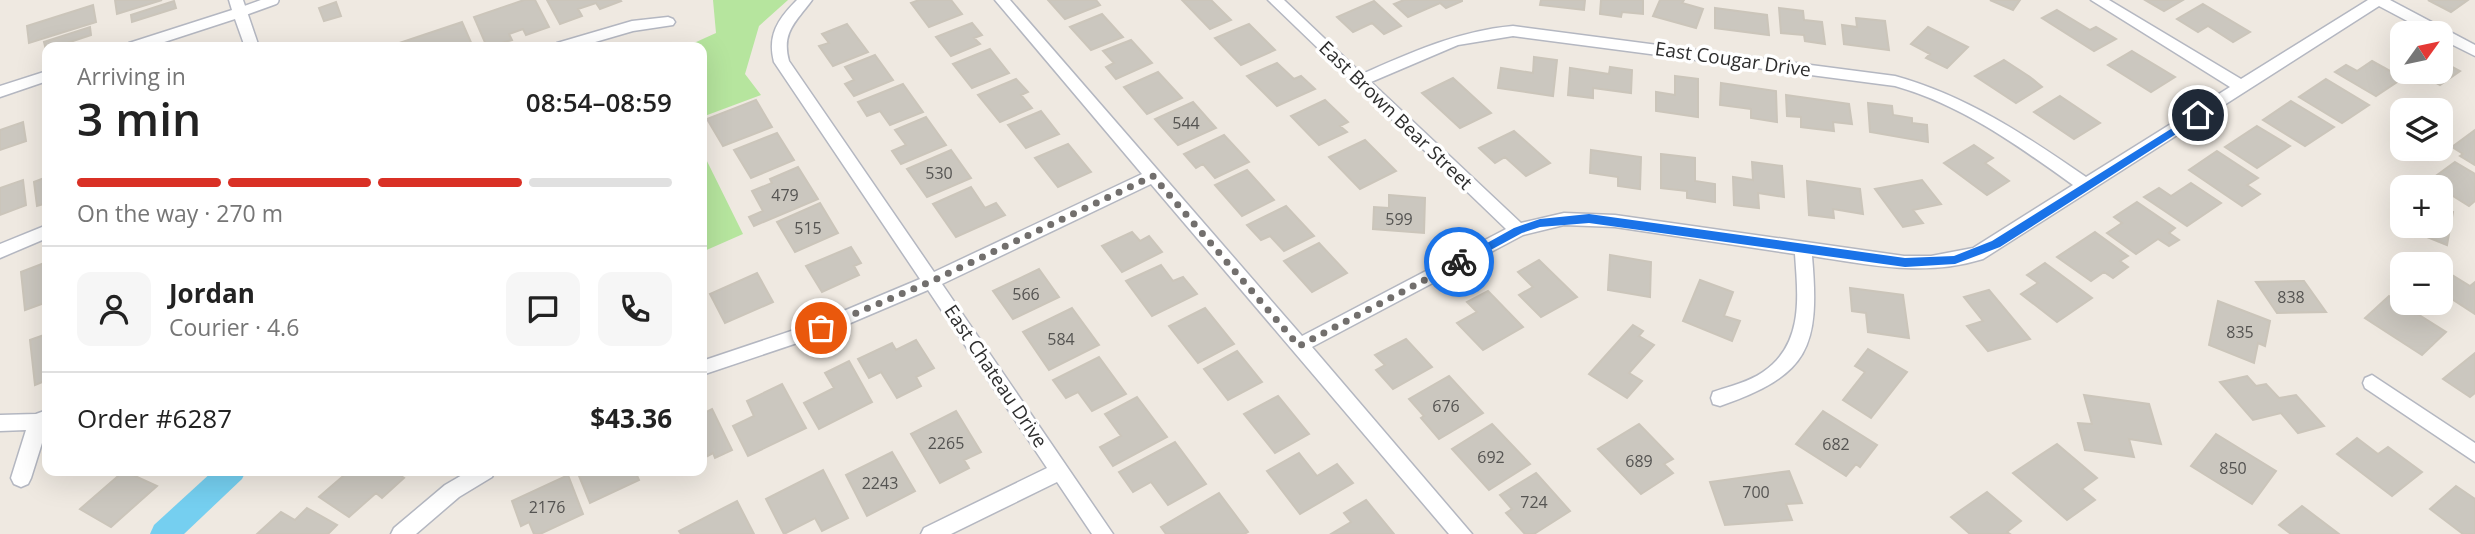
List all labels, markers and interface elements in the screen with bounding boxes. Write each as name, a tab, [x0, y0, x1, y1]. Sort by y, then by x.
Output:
north arrow	[2390, 21, 2454, 84]
map controls	[2390, 21, 2453, 315]
street label: East Brown Bear Street	[1314, 35, 1479, 195]
street label: East Cougar Drive	[1653, 35, 1813, 83]
text: Arriving in	[77, 60, 186, 92]
text: 08:54–08:59	[526, 84, 672, 120]
pin	[2168, 85, 2228, 145]
text: 3 min	[77, 87, 201, 149]
icon: home	[2179, 96, 2217, 134]
button: layers	[2390, 98, 2453, 161]
house number: 544	[1172, 112, 1200, 134]
house number: 530	[925, 162, 953, 184]
button: +	[2390, 175, 2453, 238]
house number: 479	[771, 184, 799, 206]
text: On the way · 270 m	[77, 197, 283, 229]
house number: 599	[1385, 208, 1413, 230]
house number: 515	[794, 217, 822, 239]
courier	[1424, 227, 1494, 297]
icon: bike	[1440, 243, 1478, 281]
button: −	[2390, 252, 2453, 315]
button: person	[77, 272, 151, 346]
button: chat	[506, 272, 580, 346]
button: phone	[598, 272, 672, 346]
text: Jordan	[169, 275, 255, 311]
house number: 566	[1012, 283, 1040, 305]
house number: 838	[2277, 286, 2305, 308]
pin	[791, 298, 851, 358]
street label: East Chateau Drive	[938, 299, 1054, 453]
icon: bag	[802, 309, 840, 347]
text: Courier · 4.6	[169, 311, 299, 343]
house number: 835	[2226, 321, 2254, 343]
house number: 584	[1047, 328, 1075, 350]
house number: 676	[1432, 395, 1460, 417]
text: Order #6287	[77, 400, 232, 436]
text: $43.36	[590, 400, 672, 436]
house number: 2265	[928, 432, 964, 454]
house number: 682	[1822, 433, 1850, 455]
house number: 692	[1477, 446, 1505, 468]
house number: 689	[1625, 450, 1653, 472]
house number: 850	[2219, 457, 2247, 479]
house number: 2243	[862, 472, 898, 494]
house number: 700	[1742, 481, 1770, 503]
house number: 724	[1520, 491, 1548, 513]
house number: 2176	[529, 496, 565, 518]

